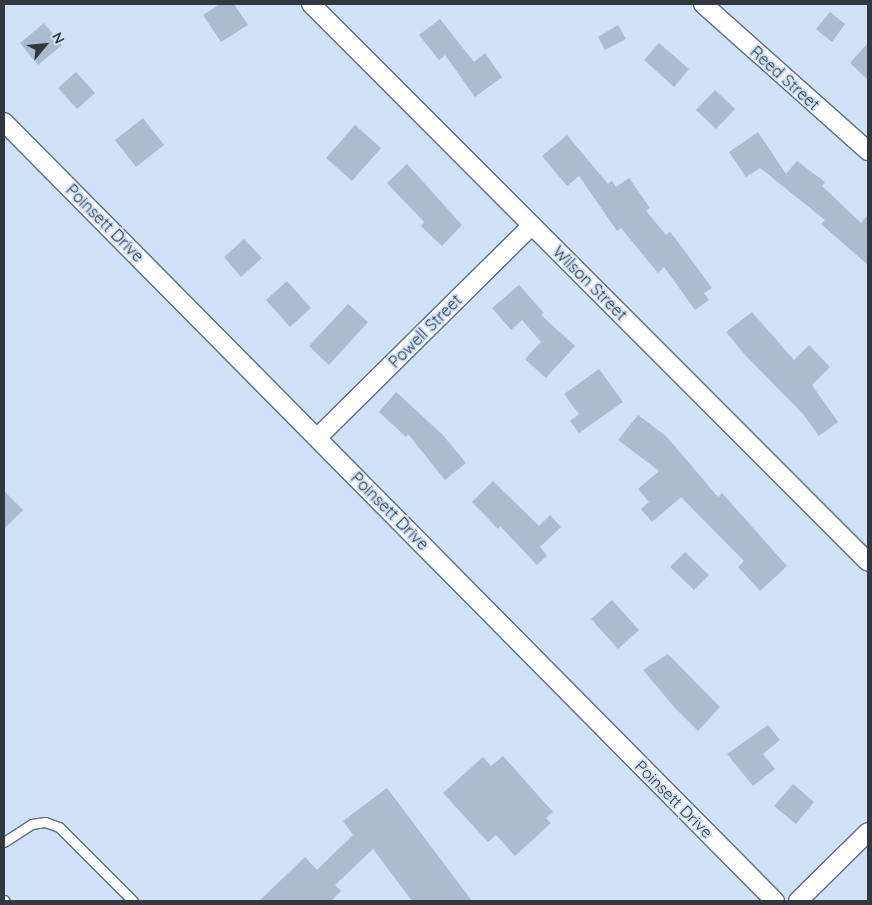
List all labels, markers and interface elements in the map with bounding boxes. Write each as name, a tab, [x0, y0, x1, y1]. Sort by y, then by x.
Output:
north arrow	[20, 20, 70, 70]
text: N	[48, 29, 69, 47]
street label: Reed Street	[746, 42, 824, 114]
street label: Poinsett Drive	[62, 180, 148, 266]
street label: Wilson Street	[549, 242, 631, 324]
street label: Powell Street	[384, 290, 466, 372]
street label: Poinsett Drive	[347, 468, 433, 554]
street label: Poinsett Drive	[631, 756, 717, 842]

